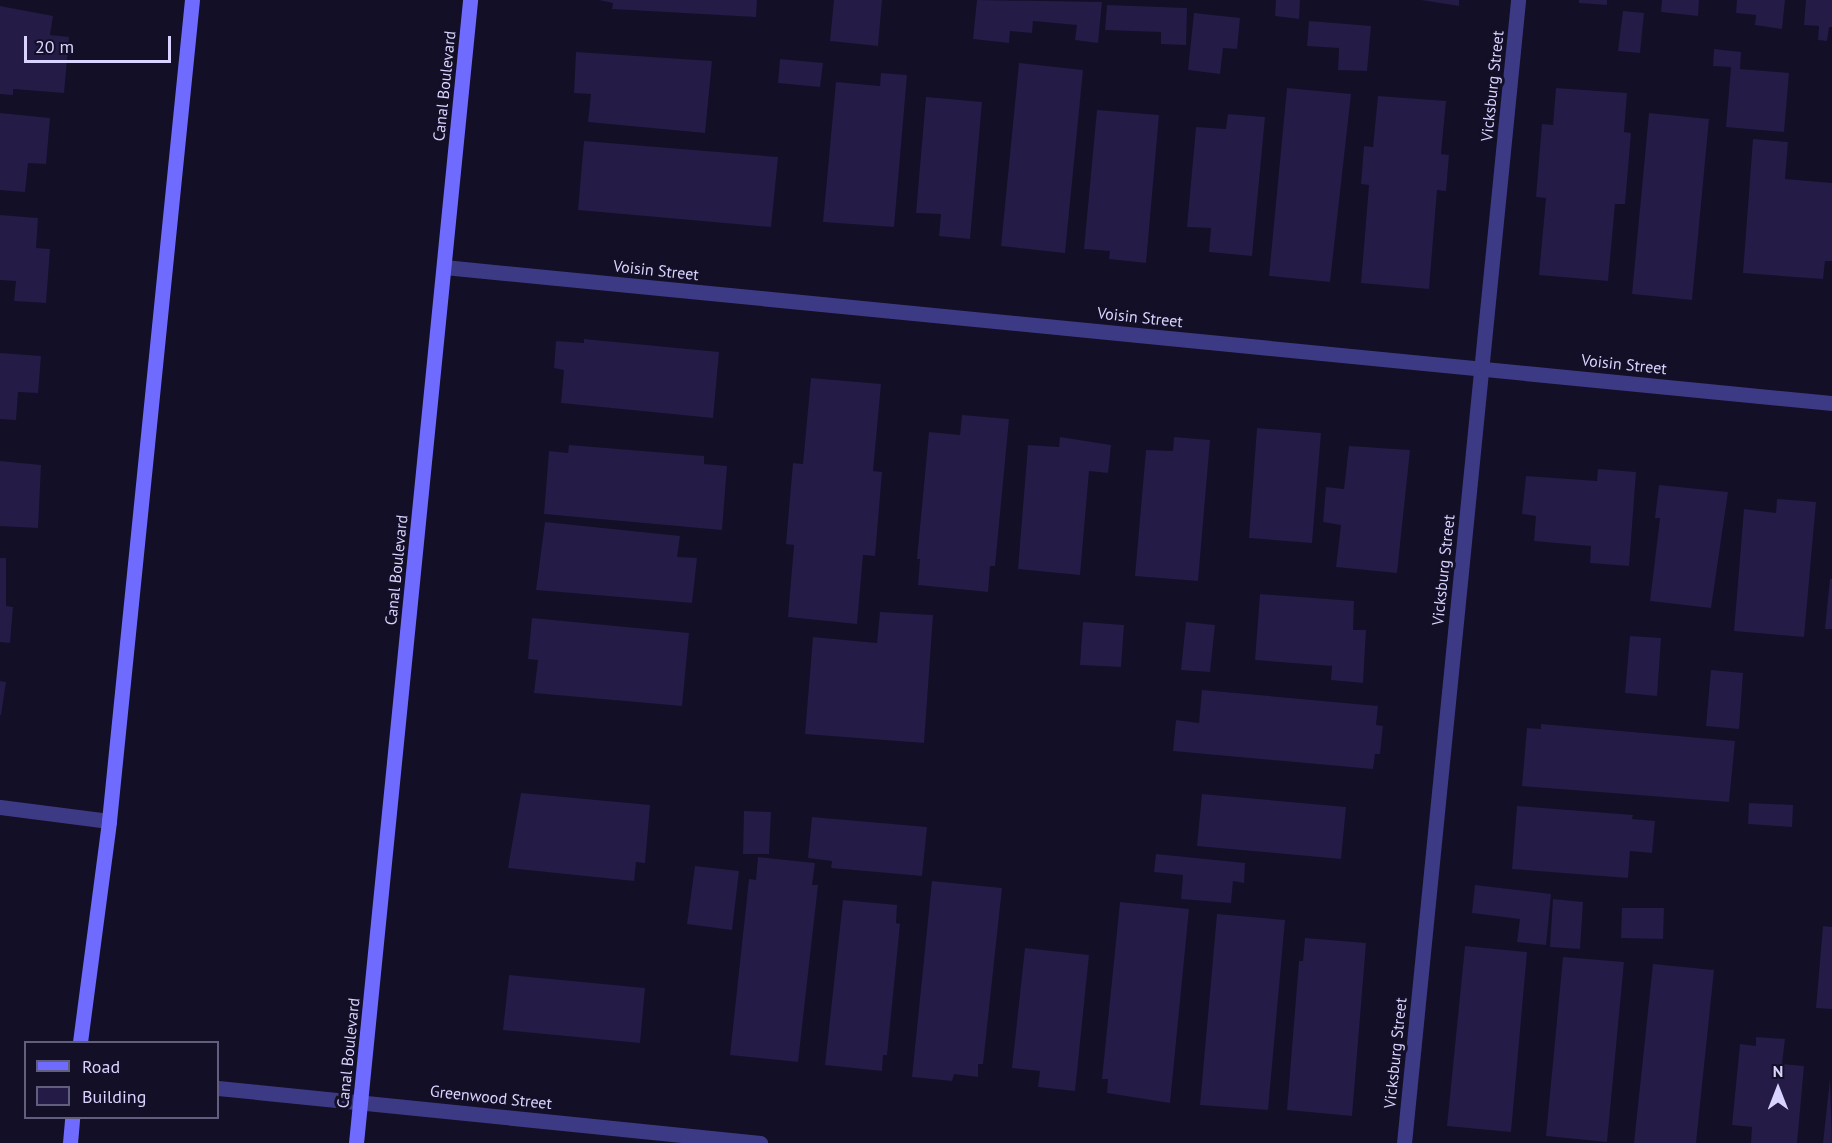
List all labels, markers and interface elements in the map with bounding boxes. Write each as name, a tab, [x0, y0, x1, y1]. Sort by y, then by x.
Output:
scale bar	[27, 24, 174, 62]
street label: Canal Boulevard	[429, 30, 459, 142]
street label: Vicksburg Street	[1477, 30, 1507, 142]
text: 20 m	[35, 35, 74, 58]
street label: Voisin Street	[612, 256, 700, 284]
street label: Voisin Street	[1096, 303, 1184, 331]
street label: Voisin Street	[1580, 350, 1668, 378]
street label: Canal Boulevard	[381, 514, 411, 626]
street label: Vicksburg Street	[1428, 514, 1458, 626]
street label: Canal Boulevard	[333, 997, 363, 1109]
street label: Vicksburg Street	[1380, 997, 1410, 1109]
legend	[24, 1041, 219, 1119]
text: Road	[82, 1055, 120, 1078]
north arrow	[1748, 1059, 1808, 1119]
text: N	[1773, 1061, 1783, 1081]
street label: Greenwood Street	[429, 1081, 553, 1113]
text: Building	[82, 1085, 146, 1108]

